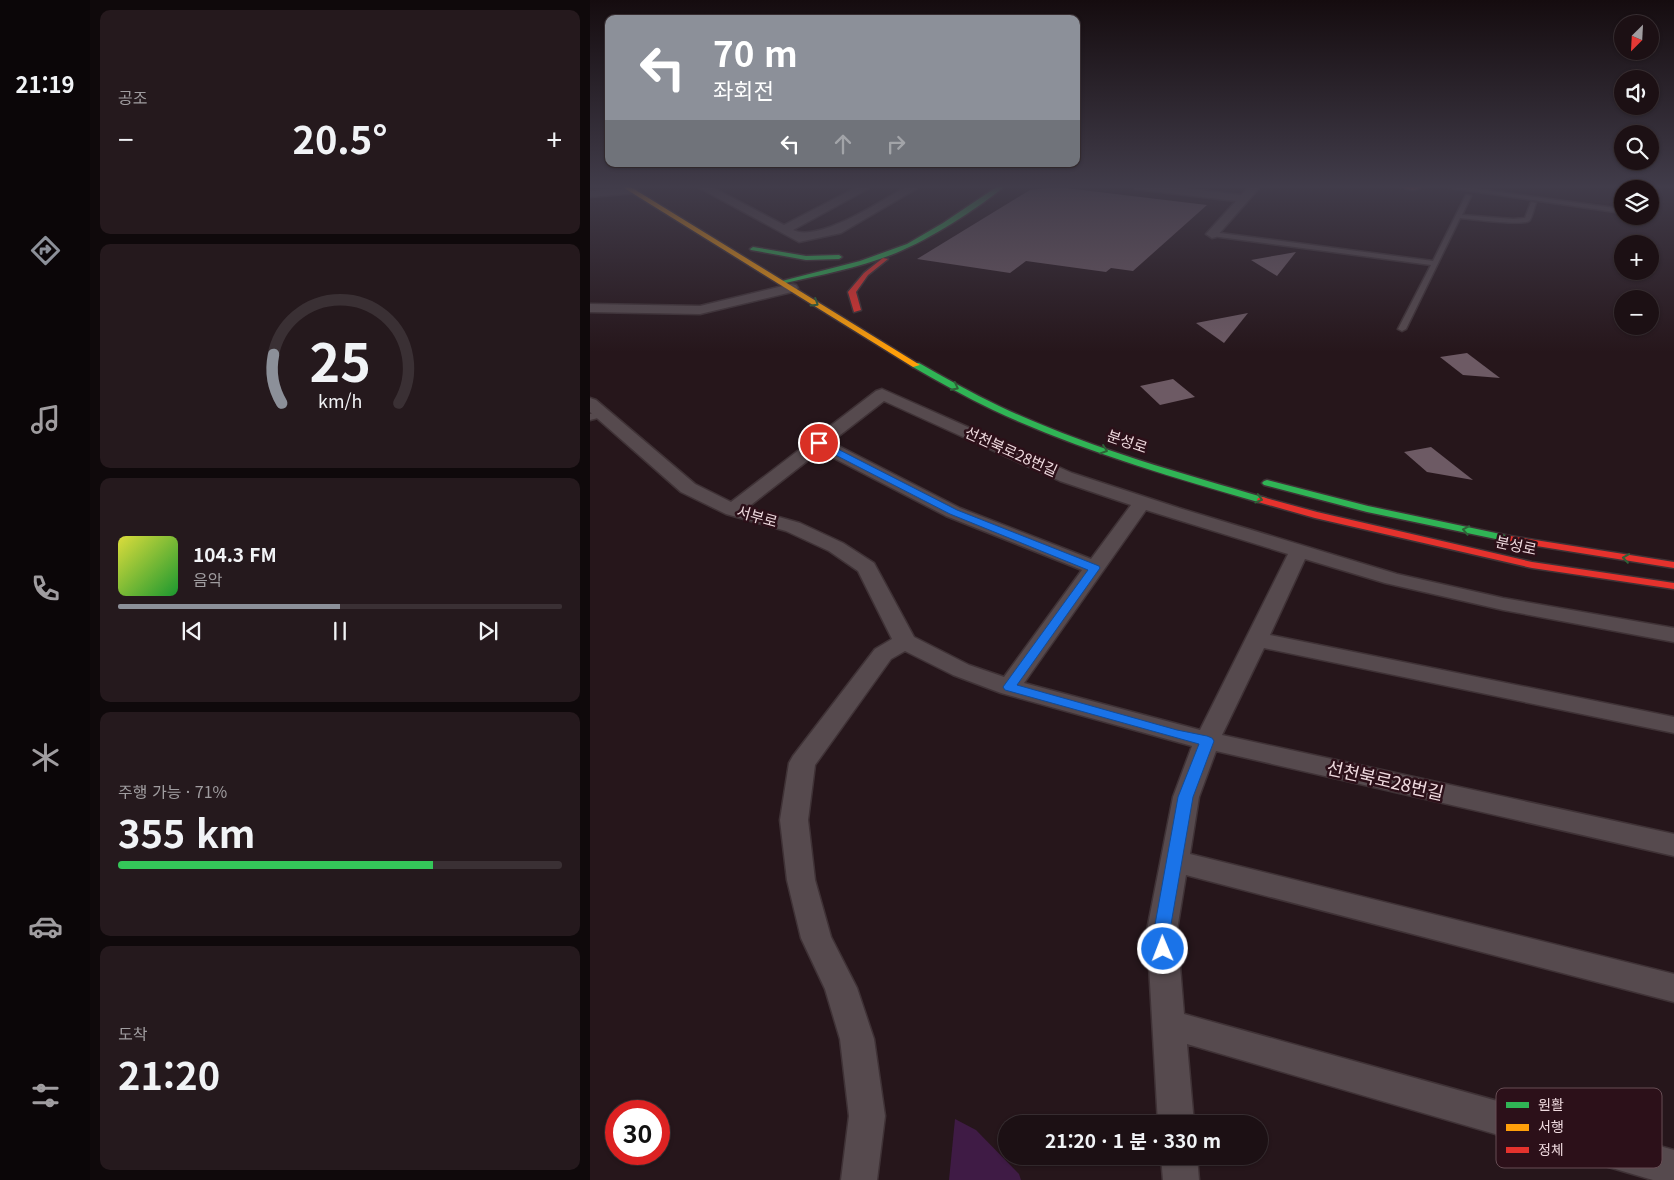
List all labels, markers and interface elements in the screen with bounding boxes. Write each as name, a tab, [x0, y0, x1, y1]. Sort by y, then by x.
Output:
north arrow	[1614, 15, 1659, 60]
map controls	[1614, 15, 1659, 335]
text: 70 m	[713, 26, 798, 77]
icon: left	[630, 35, 695, 100]
text: 21:19	[15, 67, 75, 99]
button: sound	[1614, 70, 1659, 115]
text: 좌회전	[713, 73, 774, 105]
text: 공조	[118, 85, 147, 109]
text: 20.5°	[292, 110, 388, 165]
text: −	[118, 118, 134, 158]
text: +	[546, 118, 562, 158]
button: search	[1614, 125, 1659, 170]
icon: left	[776, 130, 804, 158]
icon: ahead	[829, 130, 857, 158]
icon: right	[882, 130, 910, 158]
button: layers	[1614, 180, 1659, 225]
icon: directions	[28, 233, 63, 268]
button: +	[1614, 235, 1659, 280]
button: −	[1614, 290, 1659, 335]
one-way arrow	[810, 297, 819, 307]
text: 25	[309, 322, 371, 397]
one-way arrow	[949, 381, 958, 391]
text: km/h	[318, 387, 362, 413]
icon: music	[28, 402, 63, 437]
street label: 선천북로28번길	[962, 421, 1061, 480]
pin	[798, 422, 840, 464]
street label: 분성로	[1104, 424, 1150, 457]
icon: arrive	[805, 429, 833, 457]
one-way arrow	[1099, 444, 1108, 454]
one-way arrow	[1254, 494, 1262, 504]
street label: 서부로	[735, 500, 780, 531]
one-way arrow	[1461, 525, 1470, 535]
street label: 분성로	[1494, 530, 1539, 559]
text: 104.3 FM	[193, 540, 277, 567]
one-way arrow	[1621, 553, 1629, 564]
text: 음악	[193, 567, 222, 591]
icon: phone	[28, 571, 63, 606]
icon: previous	[178, 617, 206, 645]
icon: pause	[326, 617, 354, 645]
icon: next	[474, 617, 502, 645]
icon: climate	[28, 740, 63, 775]
street label: 선천북로28번길	[1324, 753, 1447, 805]
text: 주행 가능 · 71%	[118, 779, 227, 803]
text: 355 km	[118, 804, 256, 859]
icon: car	[28, 909, 63, 944]
position arrow	[1136, 922, 1188, 974]
text: 도착	[118, 1021, 147, 1045]
text: 21:20	[118, 1046, 220, 1101]
icon: filters	[28, 1078, 63, 1113]
legend	[1496, 1088, 1662, 1168]
text: 원활	[1538, 1094, 1564, 1114]
speed limit sign: 30	[605, 1100, 670, 1165]
text: 서행	[1538, 1116, 1564, 1136]
text: 21:20 · 1 분 · 330 m	[1045, 1126, 1221, 1153]
text: 정체	[1538, 1139, 1564, 1159]

